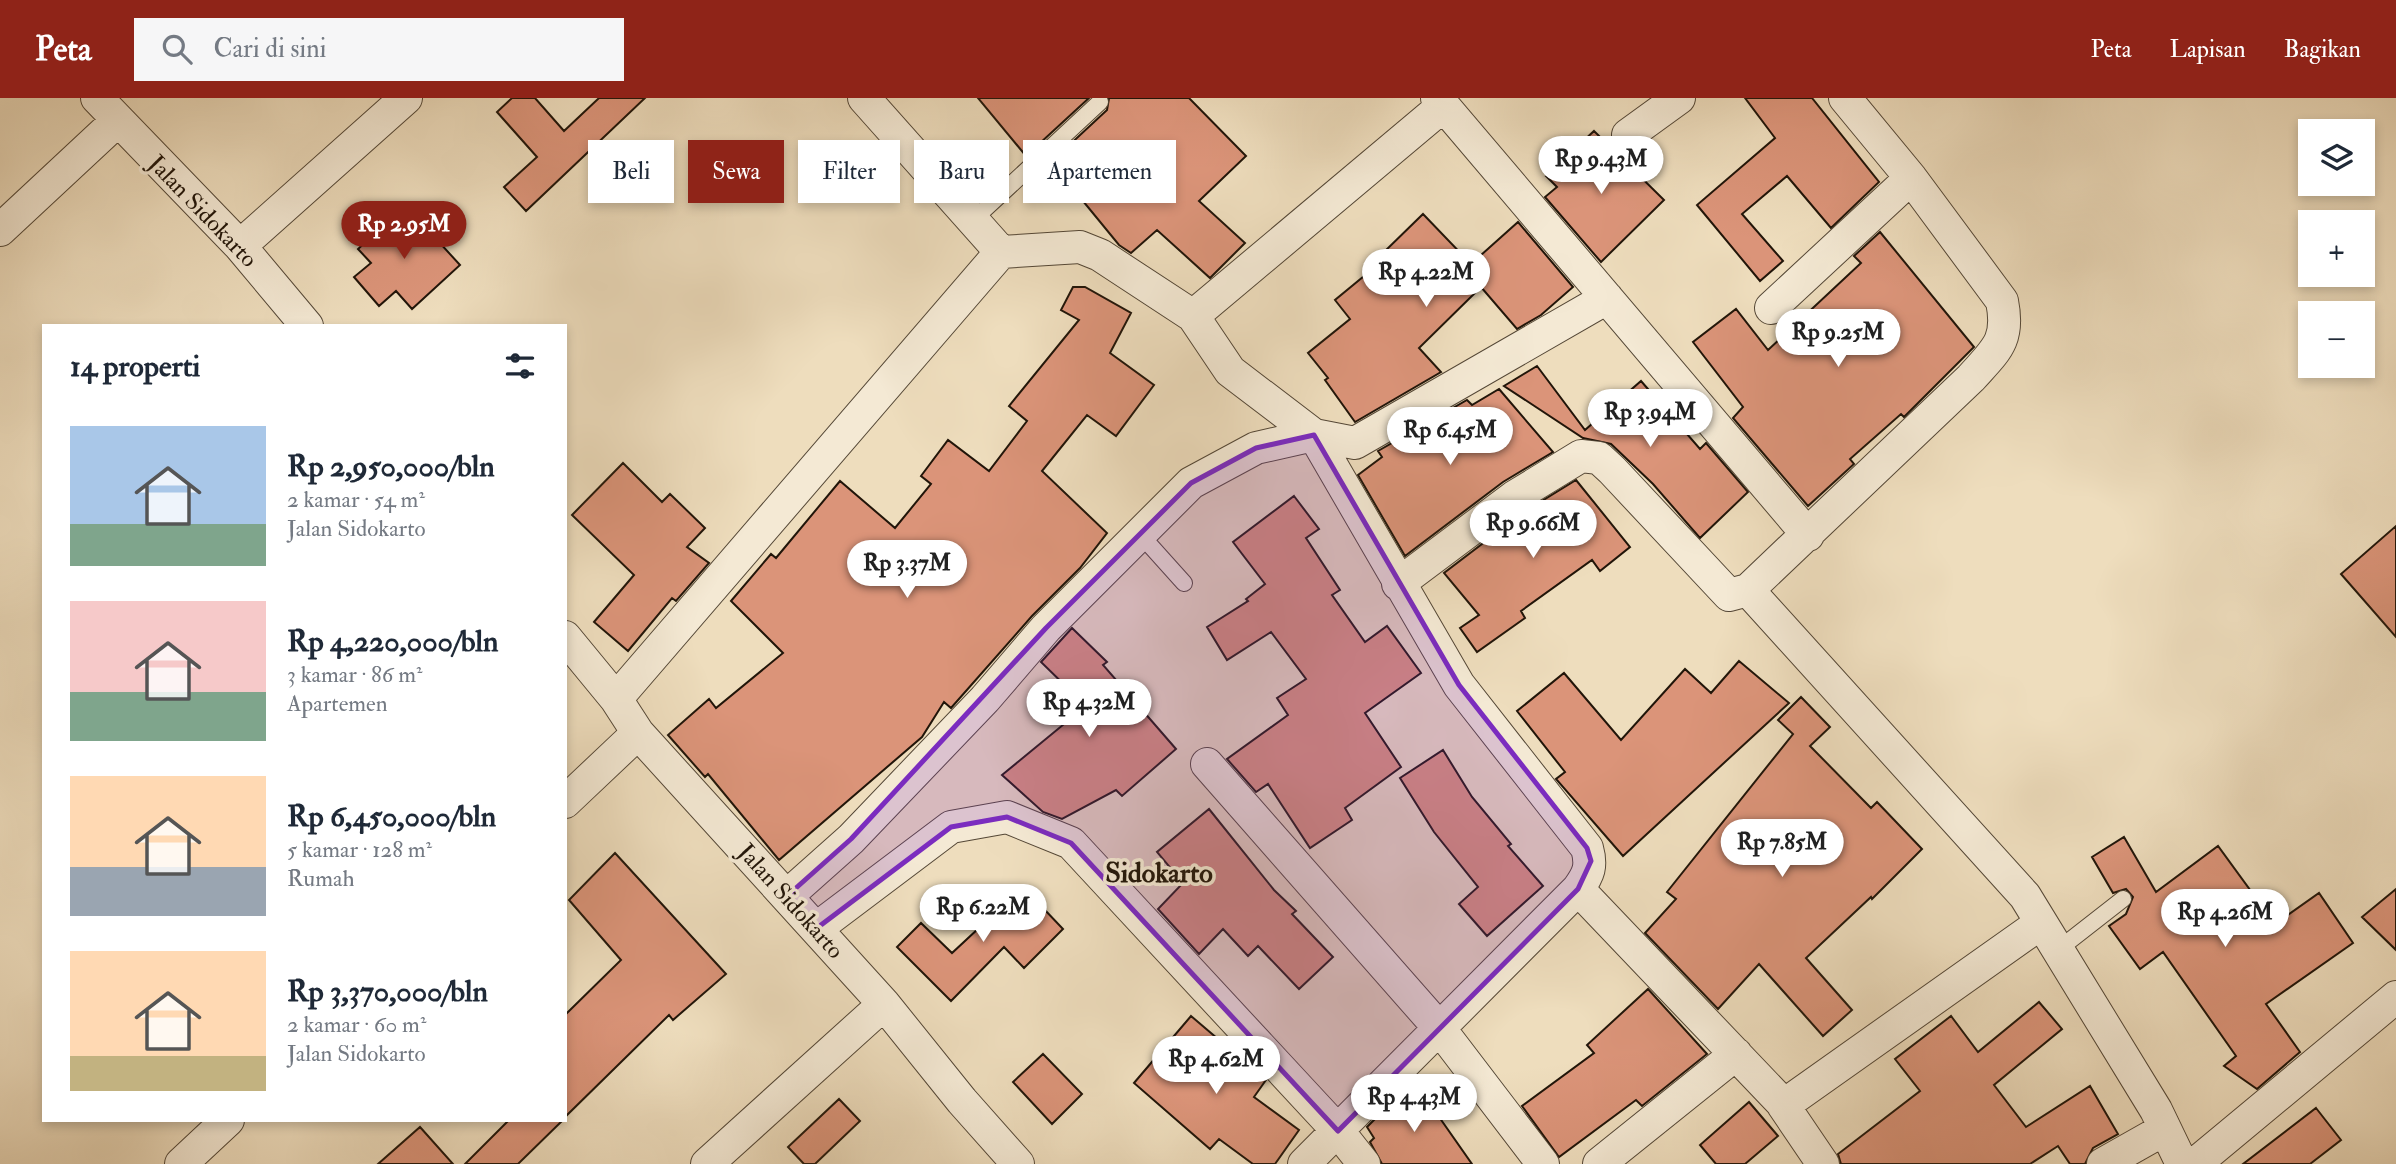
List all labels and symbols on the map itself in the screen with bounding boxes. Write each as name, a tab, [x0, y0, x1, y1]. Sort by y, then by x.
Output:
pin: Rp 9.43M	[1529, 136, 1673, 196]
street label: Jalan Sidokarto	[141, 148, 264, 274]
pin: Rp 2.95M	[332, 202, 476, 261]
pin: Rp 4.22M	[1354, 250, 1498, 309]
pin: Rp 9.25M	[1766, 310, 1910, 369]
pin: Rp 3.94M	[1578, 390, 1722, 449]
pin: Rp 6.45M	[1378, 408, 1522, 467]
pin: Rp 9.66M	[1461, 500, 1605, 560]
pin: Rp 3.37M	[835, 540, 979, 600]
pin: Rp 4.32M	[1017, 680, 1161, 739]
pin: Rp 7.85M	[1710, 820, 1854, 879]
street label: Jalan Sidokarto	[730, 836, 851, 965]
district label: Sidokarto	[1105, 856, 1213, 891]
pin: Rp 6.22M	[911, 884, 1055, 944]
pin: Rp 4.26M	[2153, 890, 2297, 949]
pin: Rp 4.62M	[1144, 1037, 1288, 1096]
pin: Rp 4.43M	[1342, 1074, 1486, 1134]

